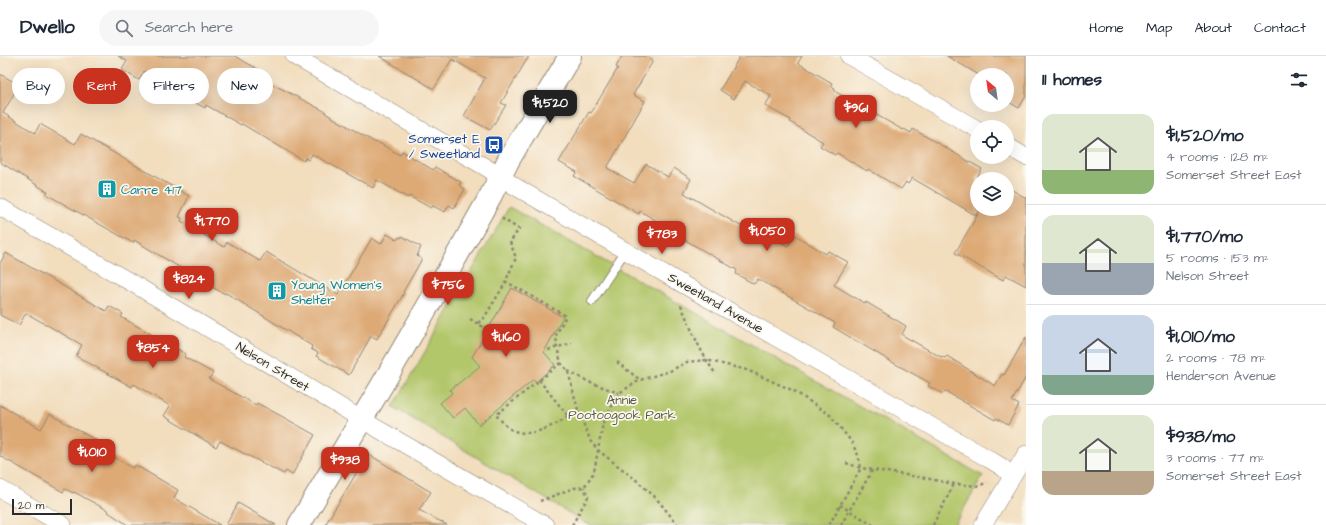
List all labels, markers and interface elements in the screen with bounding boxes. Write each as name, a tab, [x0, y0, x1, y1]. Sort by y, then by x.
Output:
search box	[99, 10, 379, 46]
text: Dwello	[20, 14, 75, 41]
icon: search	[113, 17, 135, 39]
text: Search here	[145, 17, 233, 38]
text: Home	[1089, 18, 1124, 38]
text: Map	[1146, 18, 1172, 38]
text: About	[1194, 18, 1232, 38]
text: Contact	[1254, 18, 1306, 38]
chip: Buy	[12, 68, 65, 104]
chip: Rent	[73, 68, 131, 104]
chip: Filters	[139, 68, 209, 104]
chip: New	[217, 68, 273, 104]
north arrow	[970, 68, 1014, 112]
map controls	[970, 68, 1014, 216]
text: 11 homes	[1042, 68, 1102, 92]
icon: filters	[1288, 69, 1310, 91]
pin: $1,520	[517, 90, 583, 124]
text: $1,520	[532, 94, 568, 112]
pin: $961	[832, 95, 880, 129]
text: $961	[844, 99, 868, 117]
button: locate	[970, 120, 1014, 164]
text: $1,520/mo	[1166, 124, 1244, 148]
place label: Somerset E / Sweetland	[408, 130, 480, 163]
icon: home	[1074, 130, 1122, 178]
bus stop icon: Somerset E / Sweetland	[483, 134, 505, 156]
text: 4 rooms · 128 m²	[1166, 148, 1268, 166]
text: Somerset Street East	[1166, 166, 1301, 184]
button: layers	[970, 172, 1014, 216]
building icon: Carre 417	[96, 178, 118, 200]
place label: Carre 417	[121, 181, 182, 199]
pin: $1,770	[179, 208, 245, 242]
text: $1,770	[194, 212, 230, 230]
pin: $1,050	[734, 218, 800, 252]
pin: $783	[638, 221, 686, 255]
text: $1,050	[749, 222, 785, 240]
text: $783	[647, 225, 677, 243]
text: $1,770/mo	[1166, 225, 1243, 249]
icon: home	[1074, 231, 1122, 279]
text: 5 rooms · 153 m²	[1166, 249, 1269, 267]
pin: $824	[165, 266, 213, 300]
text: Nelson Street	[1166, 267, 1249, 285]
street label: Sweetland Avenue	[664, 268, 767, 338]
text: $824	[173, 270, 205, 288]
pin: $756	[424, 272, 472, 306]
place label: Young Women's Shelter	[291, 276, 383, 309]
text: $756	[432, 276, 464, 294]
building icon: Young Women's Shelter	[266, 280, 288, 302]
pin: $1,160	[473, 324, 539, 358]
text: $1,010/mo	[1166, 325, 1235, 349]
text: $1,160	[491, 328, 521, 346]
icon: home	[1074, 331, 1122, 379]
pin: $854	[129, 335, 177, 369]
street label: Nelson Street	[232, 338, 313, 396]
text: $854	[136, 339, 170, 357]
text: 2 rooms · 78 m²	[1166, 349, 1266, 367]
text: Henderson Avenue	[1166, 367, 1276, 385]
park label: Annie Pootoogook Park	[568, 391, 676, 425]
text: $938/mo	[1166, 425, 1235, 449]
icon: home	[1074, 431, 1122, 479]
pin: $1,010	[59, 439, 125, 473]
text: $1,010	[77, 443, 107, 461]
pin: $938	[321, 447, 369, 481]
text: 3 rooms · 77 m²	[1166, 449, 1265, 467]
text: $938	[330, 451, 360, 469]
text: Somerset Street East	[1166, 467, 1301, 485]
scale bar	[12, 497, 72, 516]
text: 20 m	[18, 498, 44, 513]

